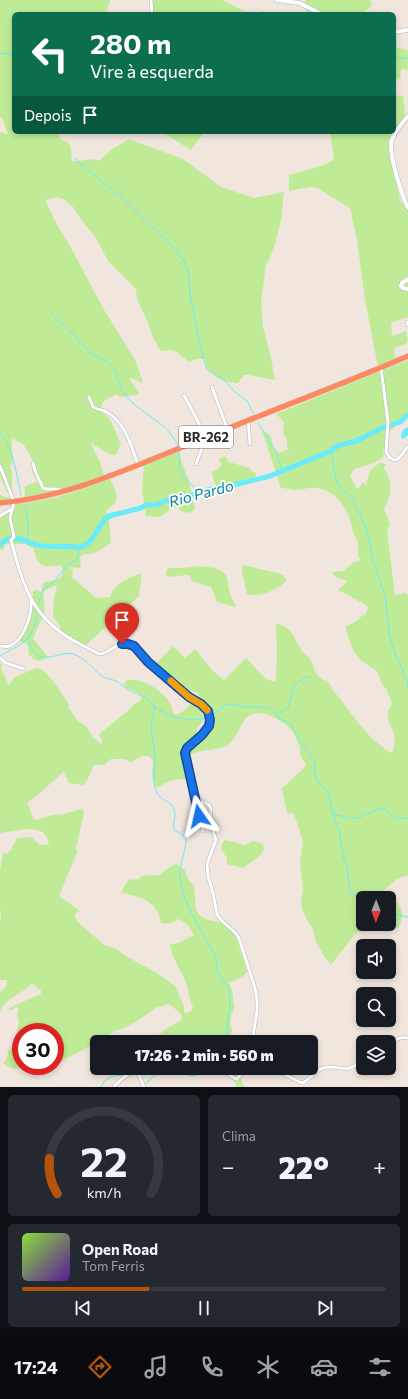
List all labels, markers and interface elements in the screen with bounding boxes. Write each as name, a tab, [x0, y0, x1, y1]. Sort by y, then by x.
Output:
text: 280 m	[90, 26, 171, 60]
icon: left	[24, 28, 76, 80]
text: Vire à esquerda	[90, 60, 214, 82]
icon: arrive	[79, 104, 101, 126]
text: Depois	[24, 106, 71, 124]
road number: BR-262	[179, 426, 233, 448]
water label: Rio Pardo	[167, 476, 235, 510]
pin	[105, 603, 139, 644]
icon: arrive	[111, 609, 133, 631]
position arrow	[178, 795, 220, 837]
north arrow	[356, 891, 396, 931]
map controls	[356, 891, 396, 1075]
button: sound	[356, 939, 396, 979]
button: search	[356, 987, 396, 1027]
speed limit sign: 30	[12, 1023, 64, 1075]
button: layers	[356, 1035, 396, 1075]
text: 17:26 · 2 min · 560 m	[134, 1046, 274, 1064]
text: Clima	[222, 1128, 256, 1144]
text: 22	[80, 1134, 128, 1185]
text: 22°	[279, 1148, 329, 1185]
text: −	[222, 1153, 235, 1180]
text: +	[373, 1153, 386, 1180]
text: km/h	[87, 1182, 121, 1200]
text: Open Road	[82, 1240, 158, 1258]
text: Tom Ferris	[82, 1258, 145, 1274]
icon: previous	[72, 1297, 94, 1319]
icon: pause	[193, 1297, 215, 1319]
icon: next	[314, 1297, 336, 1319]
icon: directions	[86, 1353, 114, 1381]
icon: music	[142, 1353, 170, 1381]
icon: phone	[198, 1353, 226, 1381]
icon: climate	[254, 1353, 282, 1381]
icon: car	[310, 1353, 338, 1381]
icon: filters	[366, 1353, 394, 1381]
text: 17:24	[14, 1356, 58, 1378]

